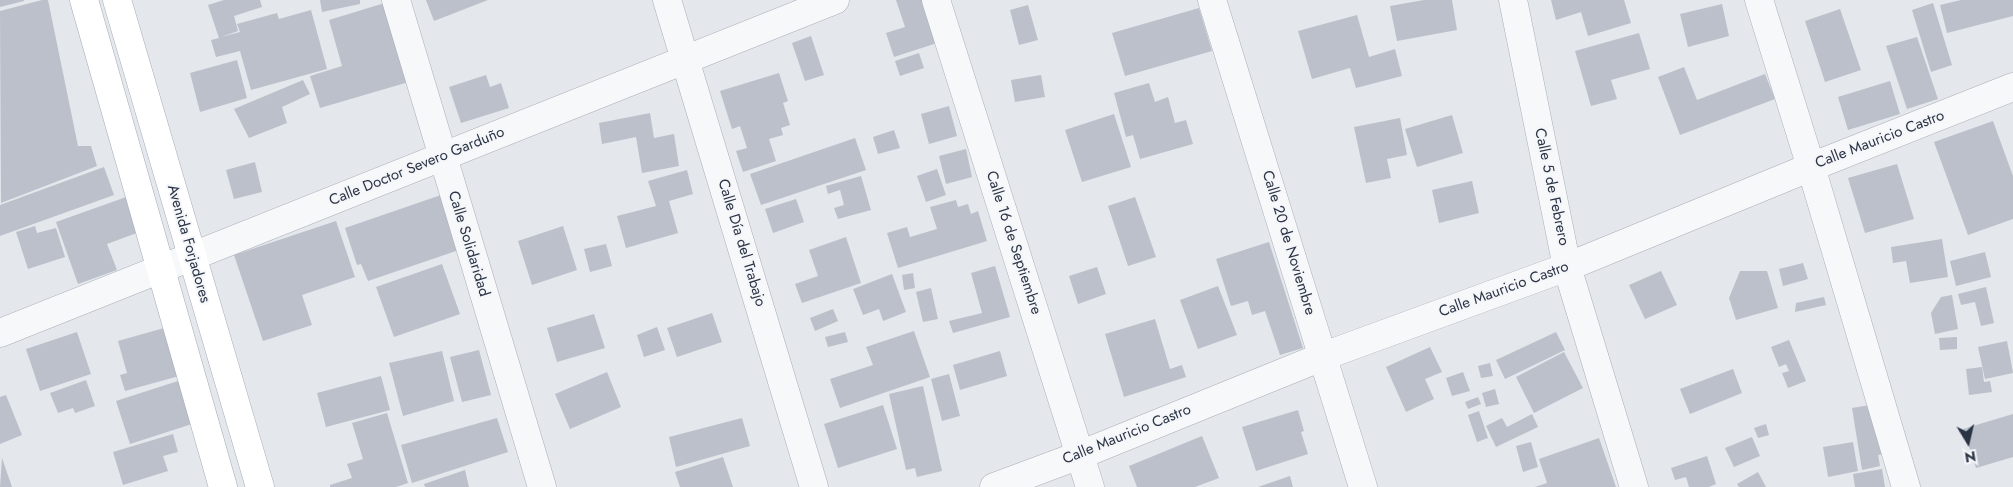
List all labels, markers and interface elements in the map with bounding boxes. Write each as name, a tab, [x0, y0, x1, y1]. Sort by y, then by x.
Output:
street label: Calle Mauricio Castro	[1813, 107, 1947, 173]
street label: Calle Doctor Severo Garduño	[327, 124, 507, 210]
street label: Calle 5 de Febrero	[1530, 127, 1572, 247]
street label: Calle 16 de Septiembre	[981, 169, 1045, 317]
street label: Calle 20 de Noviembre	[1257, 169, 1319, 317]
street label: Calle Día del Trabajo	[713, 177, 769, 309]
street label: Avenida Forjadores	[163, 183, 213, 305]
street label: Calle Solidaridad	[443, 189, 493, 299]
street label: Calle Mauricio Castro	[1437, 258, 1571, 322]
street label: Calle Mauricio Castro	[1060, 401, 1194, 469]
north arrow	[1943, 417, 1993, 467]
text: N	[1963, 446, 1977, 468]

